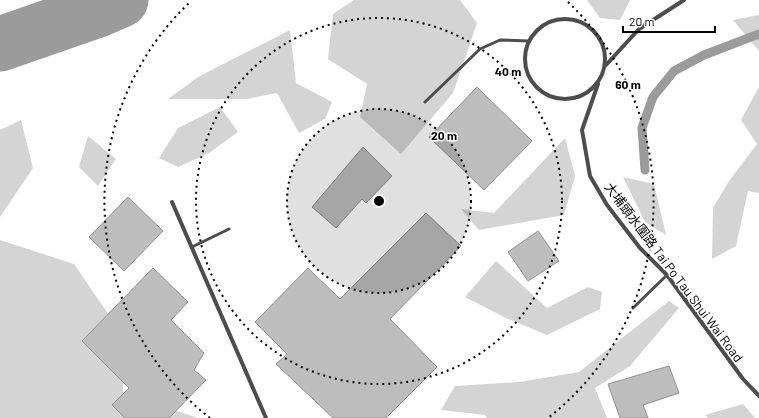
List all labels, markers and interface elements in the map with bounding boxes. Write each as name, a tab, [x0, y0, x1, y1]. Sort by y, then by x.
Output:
scale bar	[623, 8, 715, 34]
text: 20 m	[629, 14, 655, 28]
text: 40 m	[495, 64, 521, 78]
text: 60 m	[615, 77, 641, 91]
text: 20 m	[431, 128, 457, 142]
street label: 大埔頭水圍路 Tai Po Tau Shui Wai Road	[601, 179, 747, 365]
centre of rings	[372, 194, 386, 208]

